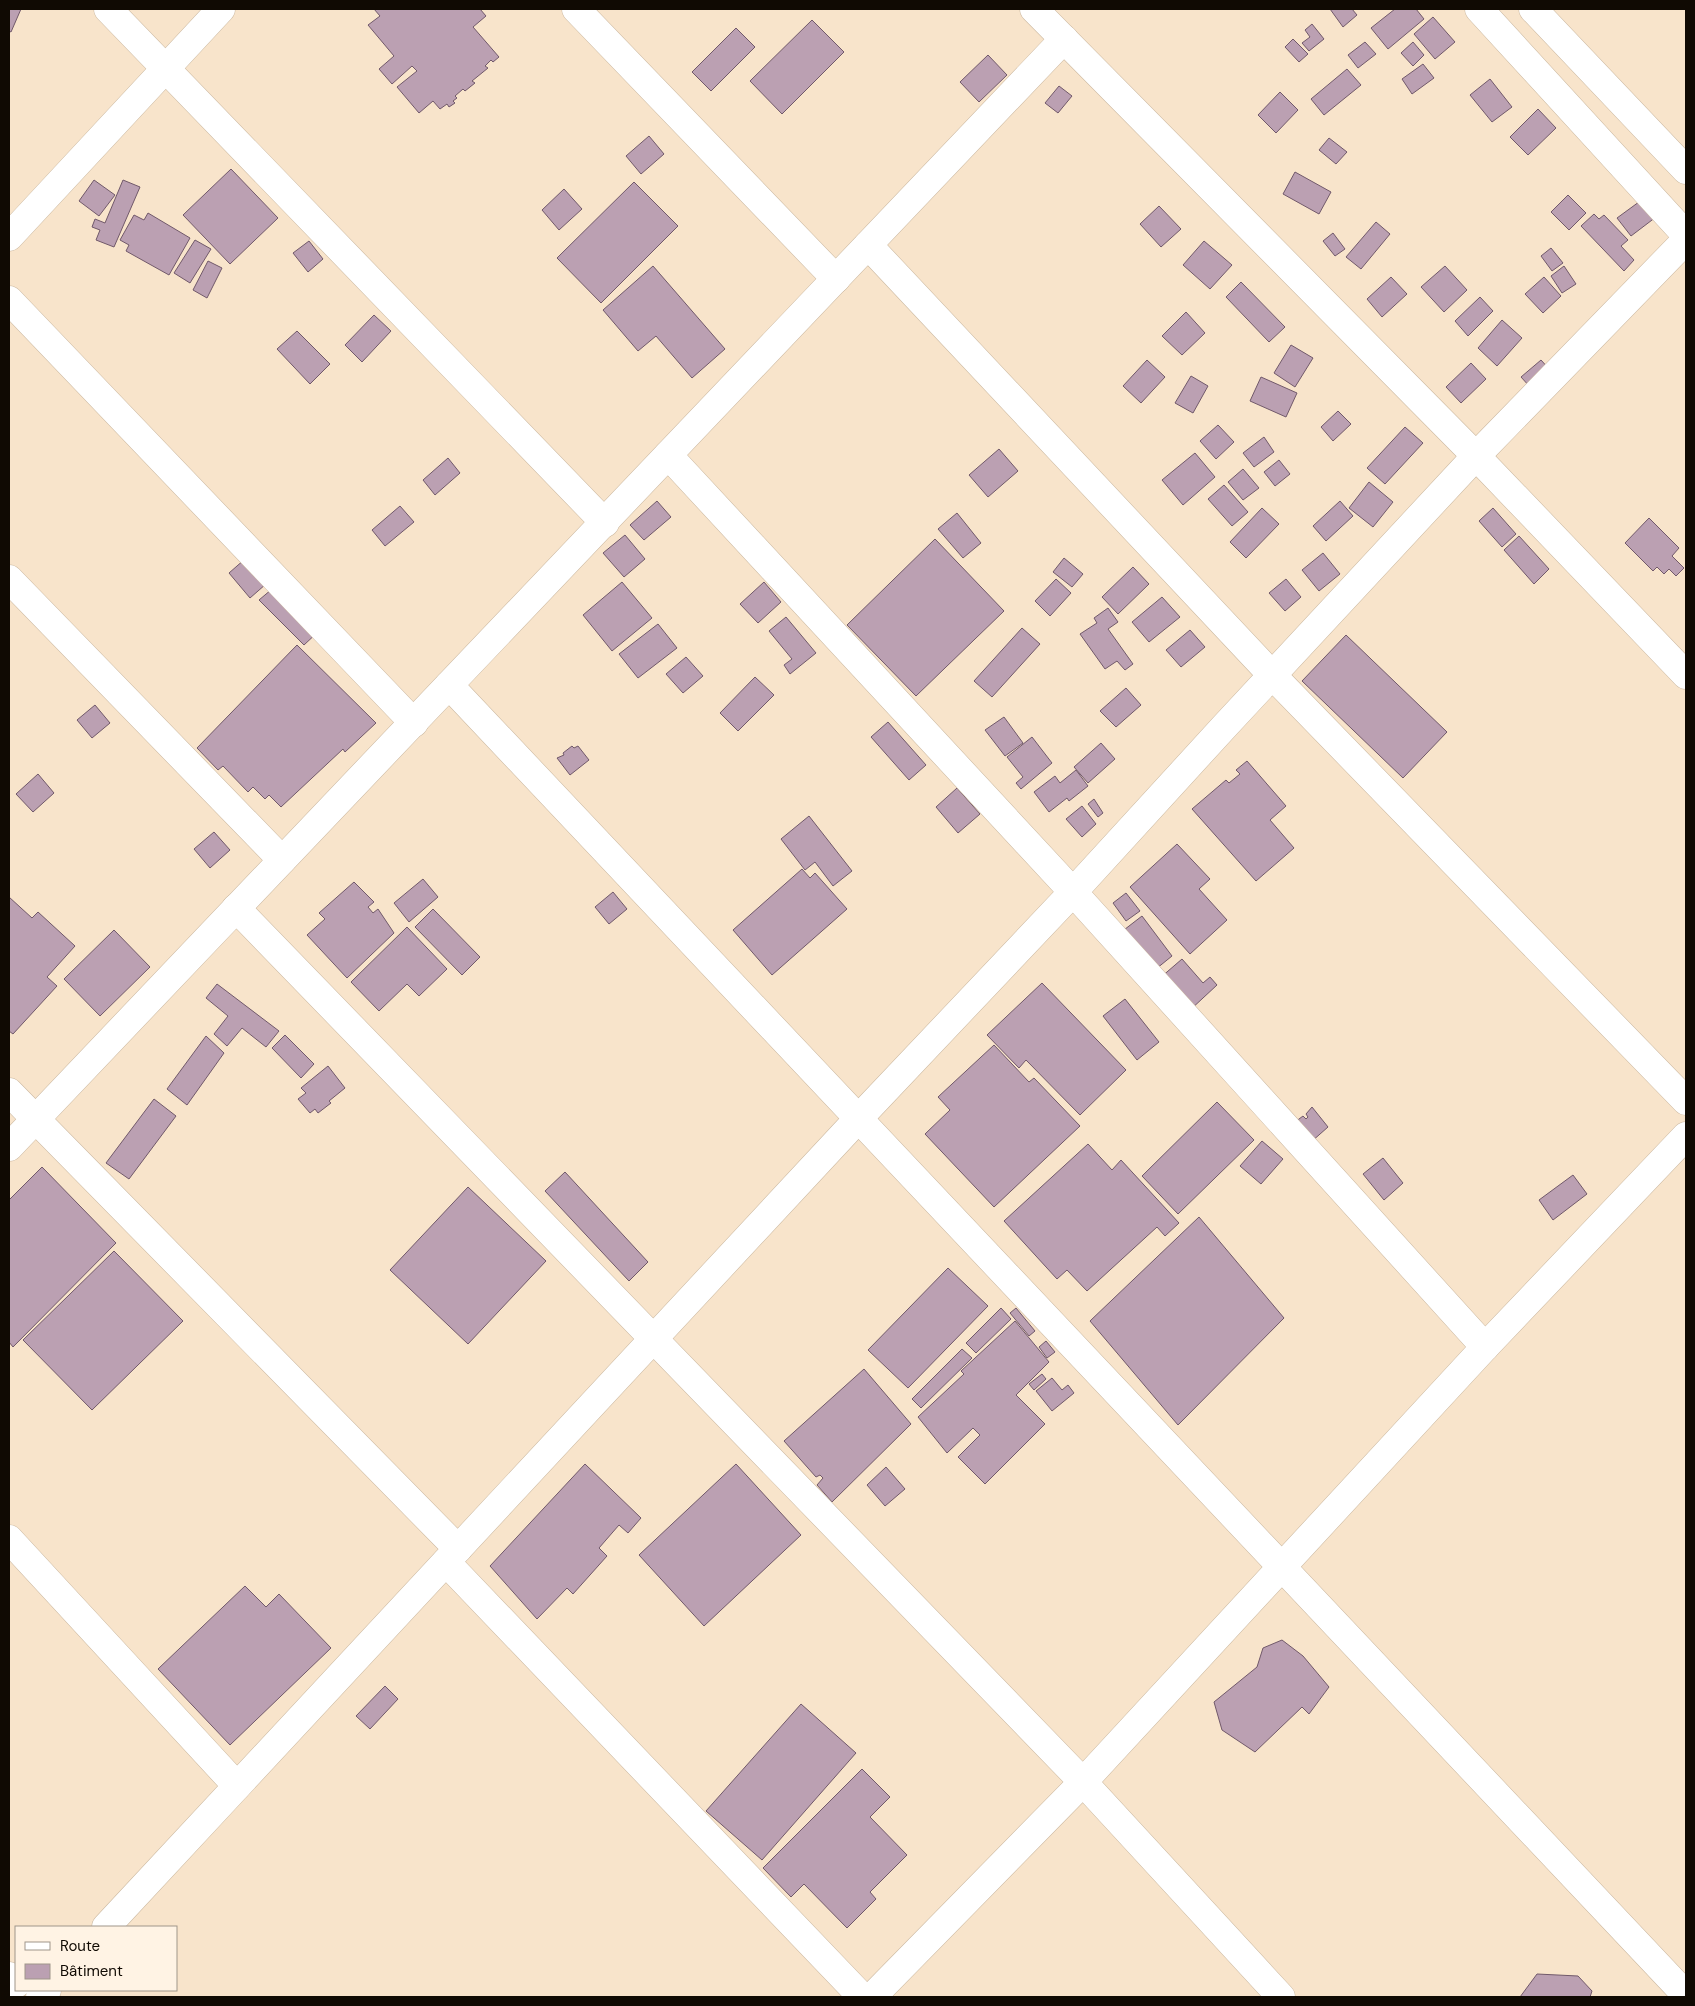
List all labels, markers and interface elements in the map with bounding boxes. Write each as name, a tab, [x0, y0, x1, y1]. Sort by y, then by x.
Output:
legend	[15, 1926, 178, 1991]
text: Route	[60, 1936, 100, 1956]
text: Bâtiment	[60, 1961, 123, 1981]

